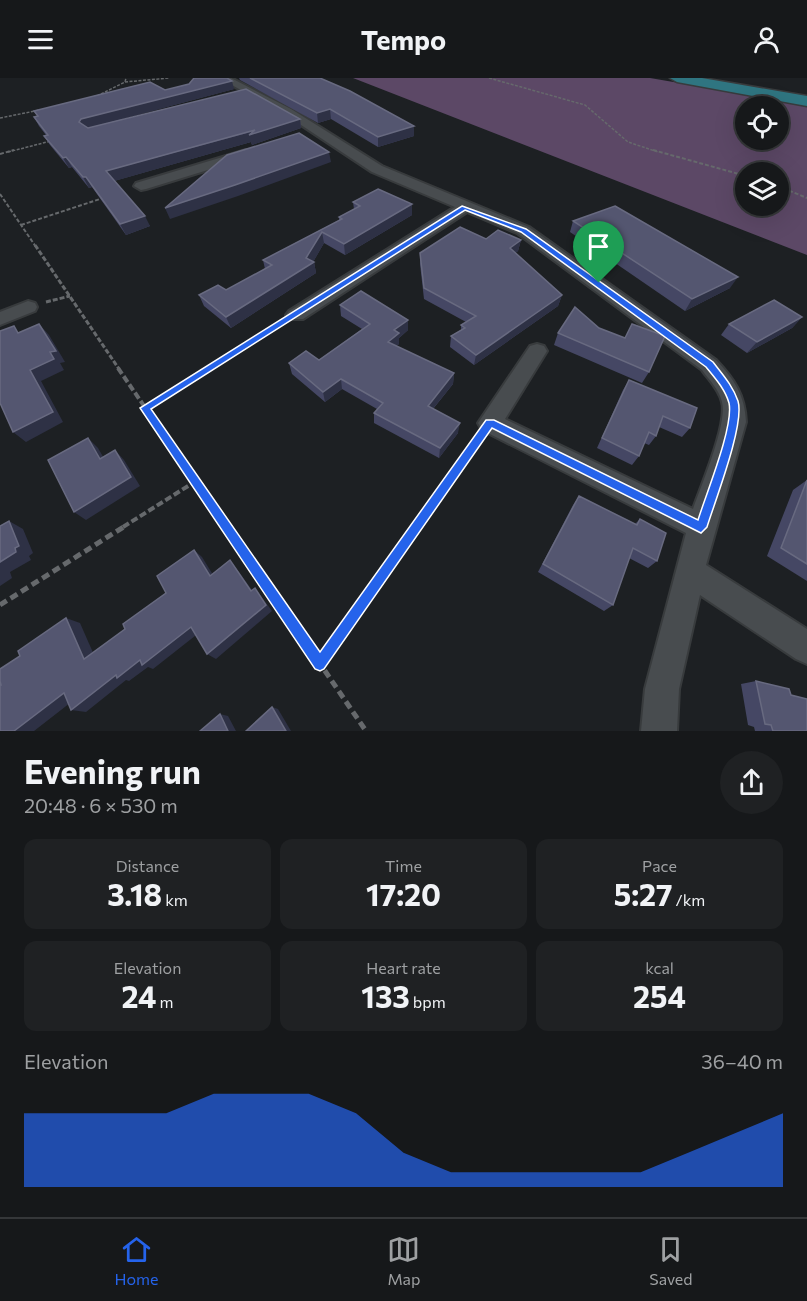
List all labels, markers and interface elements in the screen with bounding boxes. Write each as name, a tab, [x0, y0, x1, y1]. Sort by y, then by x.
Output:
icon: menu	[24, 23, 57, 56]
text: Tempo	[361, 23, 446, 56]
icon: person	[750, 23, 783, 56]
map controls	[735, 96, 789, 216]
button: locate	[735, 96, 789, 150]
button: layers	[735, 162, 789, 216]
pin	[573, 221, 624, 283]
icon: arrive	[582, 230, 615, 263]
text: Evening run	[24, 750, 201, 791]
button: share	[720, 751, 783, 814]
text: 20:48 · 6 × 530 m	[24, 793, 178, 817]
text: Distance	[116, 856, 179, 875]
text: Time	[385, 856, 422, 875]
text: Pace	[642, 856, 677, 875]
text: 3.18	[107, 875, 162, 912]
text: 17:20	[366, 875, 441, 912]
text: 5:27	[614, 875, 672, 912]
text: km	[162, 890, 188, 909]
text: /km	[672, 890, 705, 909]
text: Elevation	[114, 958, 181, 977]
text: Heart rate	[366, 958, 441, 977]
text: kcal	[645, 958, 674, 977]
text: 24	[121, 977, 157, 1014]
text: 133	[361, 977, 410, 1014]
text: 254	[633, 977, 686, 1014]
text: m	[157, 992, 174, 1011]
text: bpm	[410, 992, 446, 1011]
text: Elevation	[24, 1049, 109, 1073]
text: 36–40 m	[701, 1049, 783, 1073]
tab: Home	[114, 1233, 158, 1288]
tab: Map	[387, 1233, 420, 1288]
tab: Saved	[649, 1233, 693, 1288]

